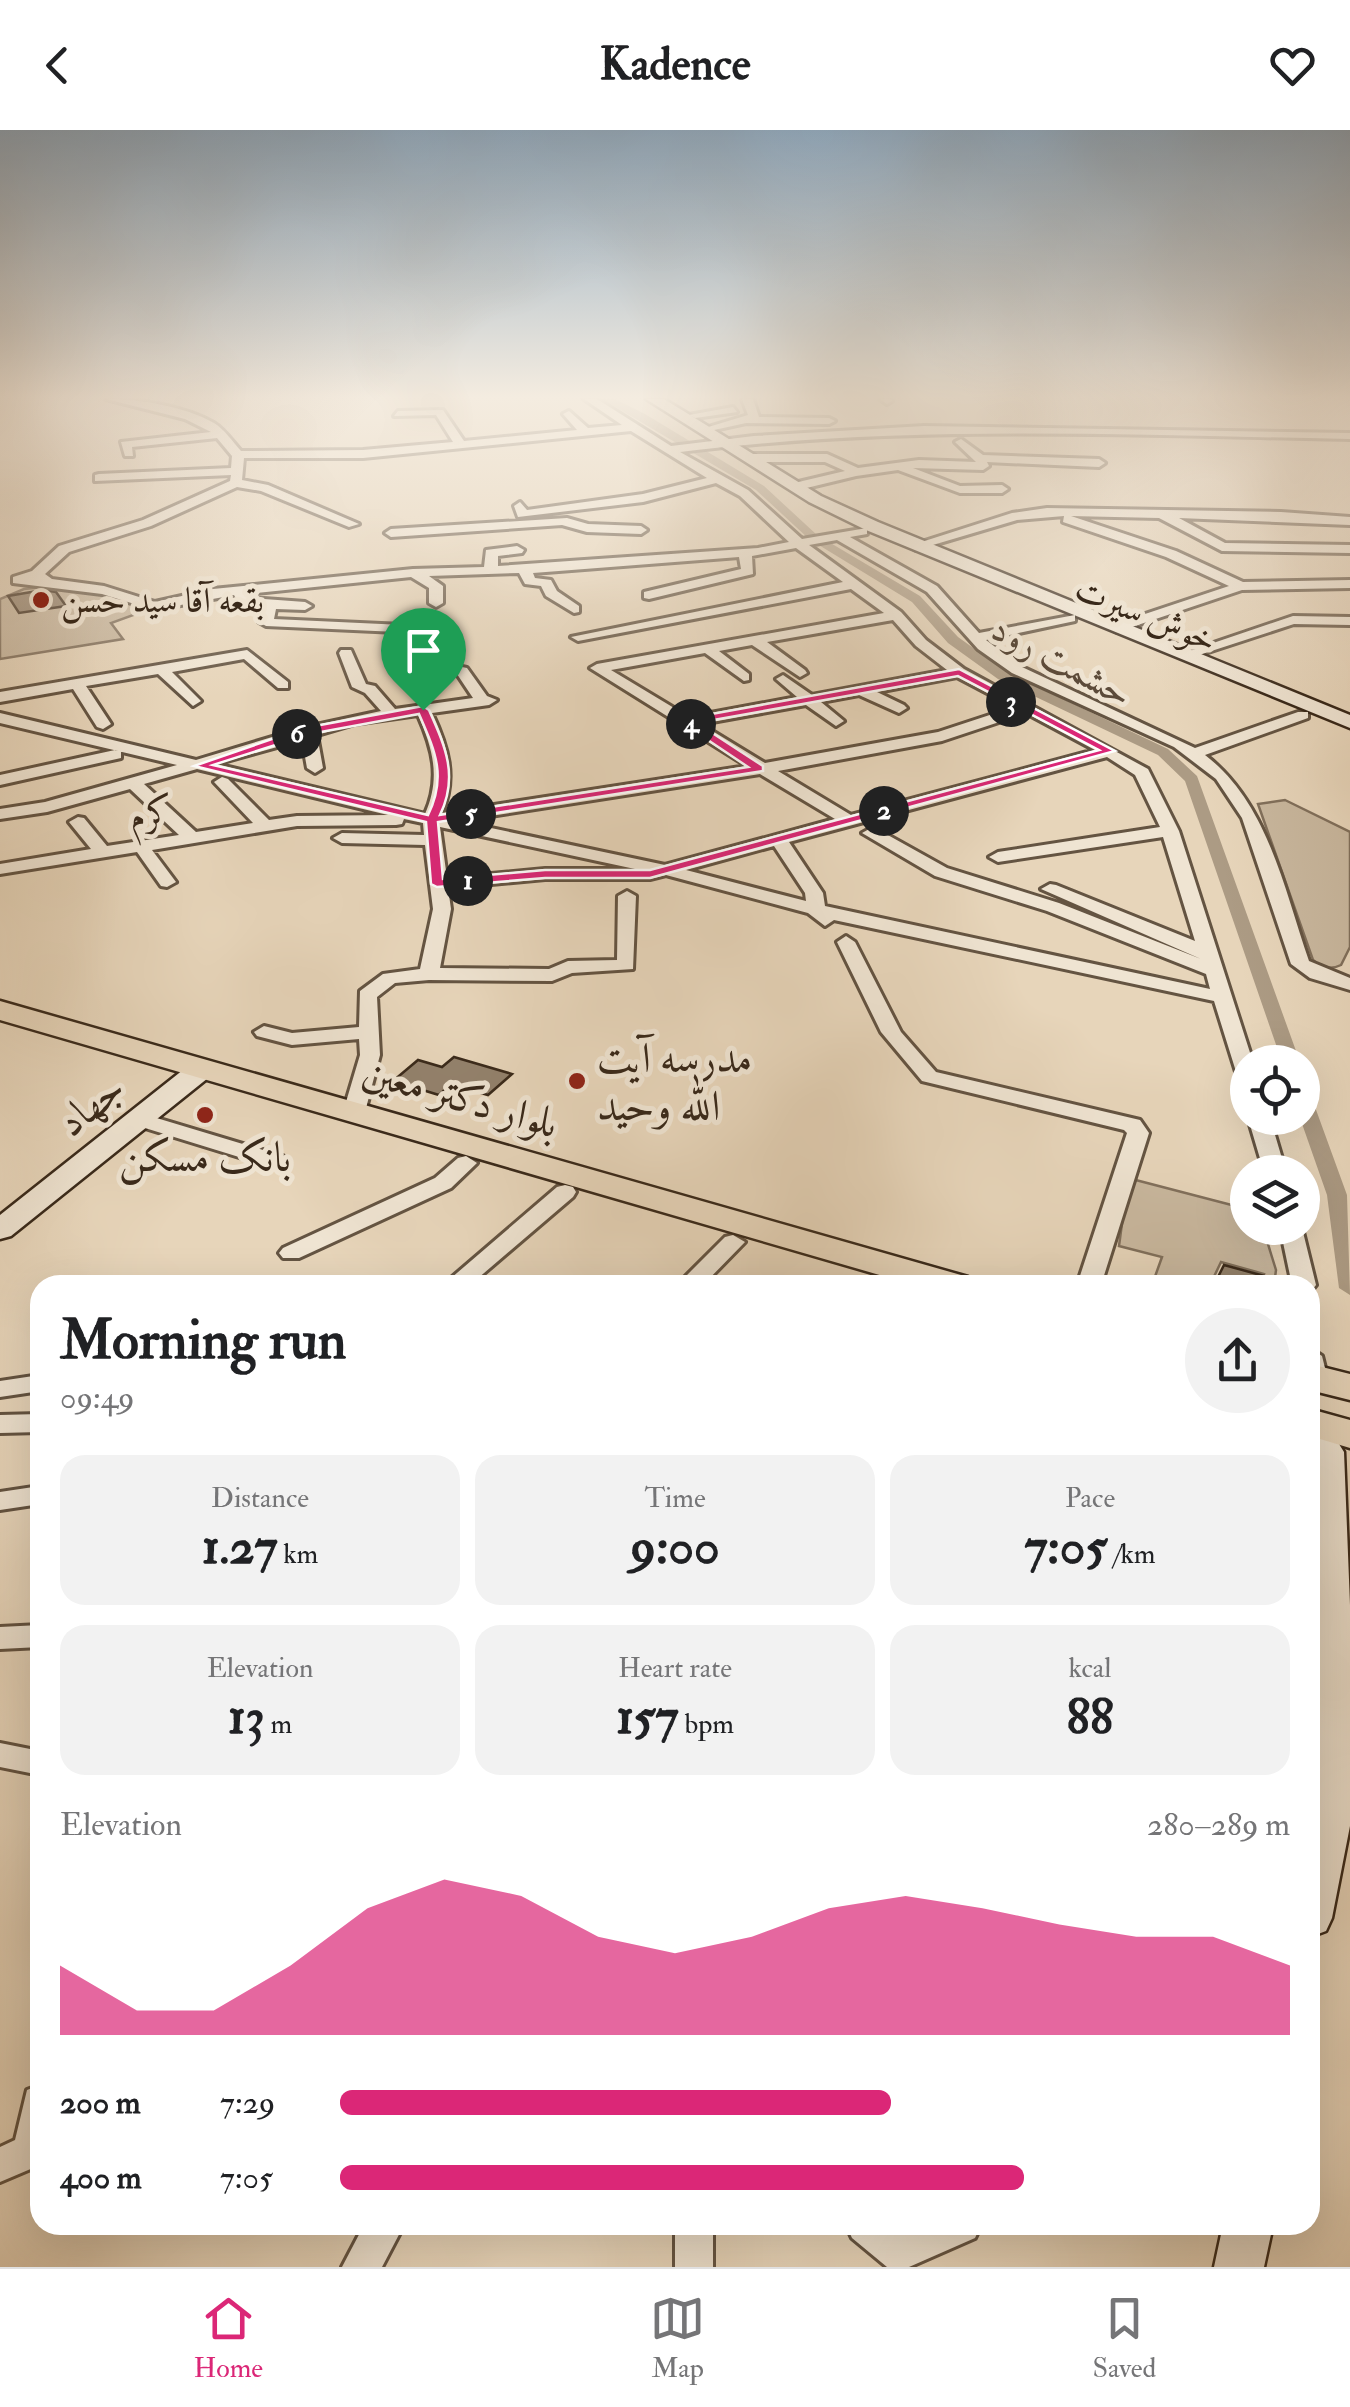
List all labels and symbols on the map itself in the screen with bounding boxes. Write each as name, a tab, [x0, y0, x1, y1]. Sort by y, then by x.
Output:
street label: خوش سیرت	[1068, 567, 1223, 663]
place label: بقعه آقا سید حسن	[61, 579, 264, 624]
marker: بقعه آقا سید حسن	[30, 589, 52, 611]
water label: حشمت رود	[984, 605, 1141, 719]
pin	[381, 608, 466, 711]
pin: 3	[986, 677, 1036, 727]
pin: 4	[666, 699, 716, 749]
pin: 6	[272, 709, 322, 759]
pin: 2	[859, 786, 909, 836]
street label: کرم	[125, 788, 179, 848]
pin: 5	[446, 789, 496, 839]
pin: 1	[443, 856, 493, 906]
place label: مدرسه آیت الله وحید	[597, 1033, 752, 1133]
street label: بلوار دکتر معین	[357, 1045, 564, 1151]
street label: جهاد	[47, 1063, 136, 1149]
marker: مدرسه آیت الله وحید	[566, 1070, 588, 1092]
marker: بانک مسکن	[194, 1104, 216, 1126]
place label: بانک مسکن	[119, 1132, 291, 1185]

